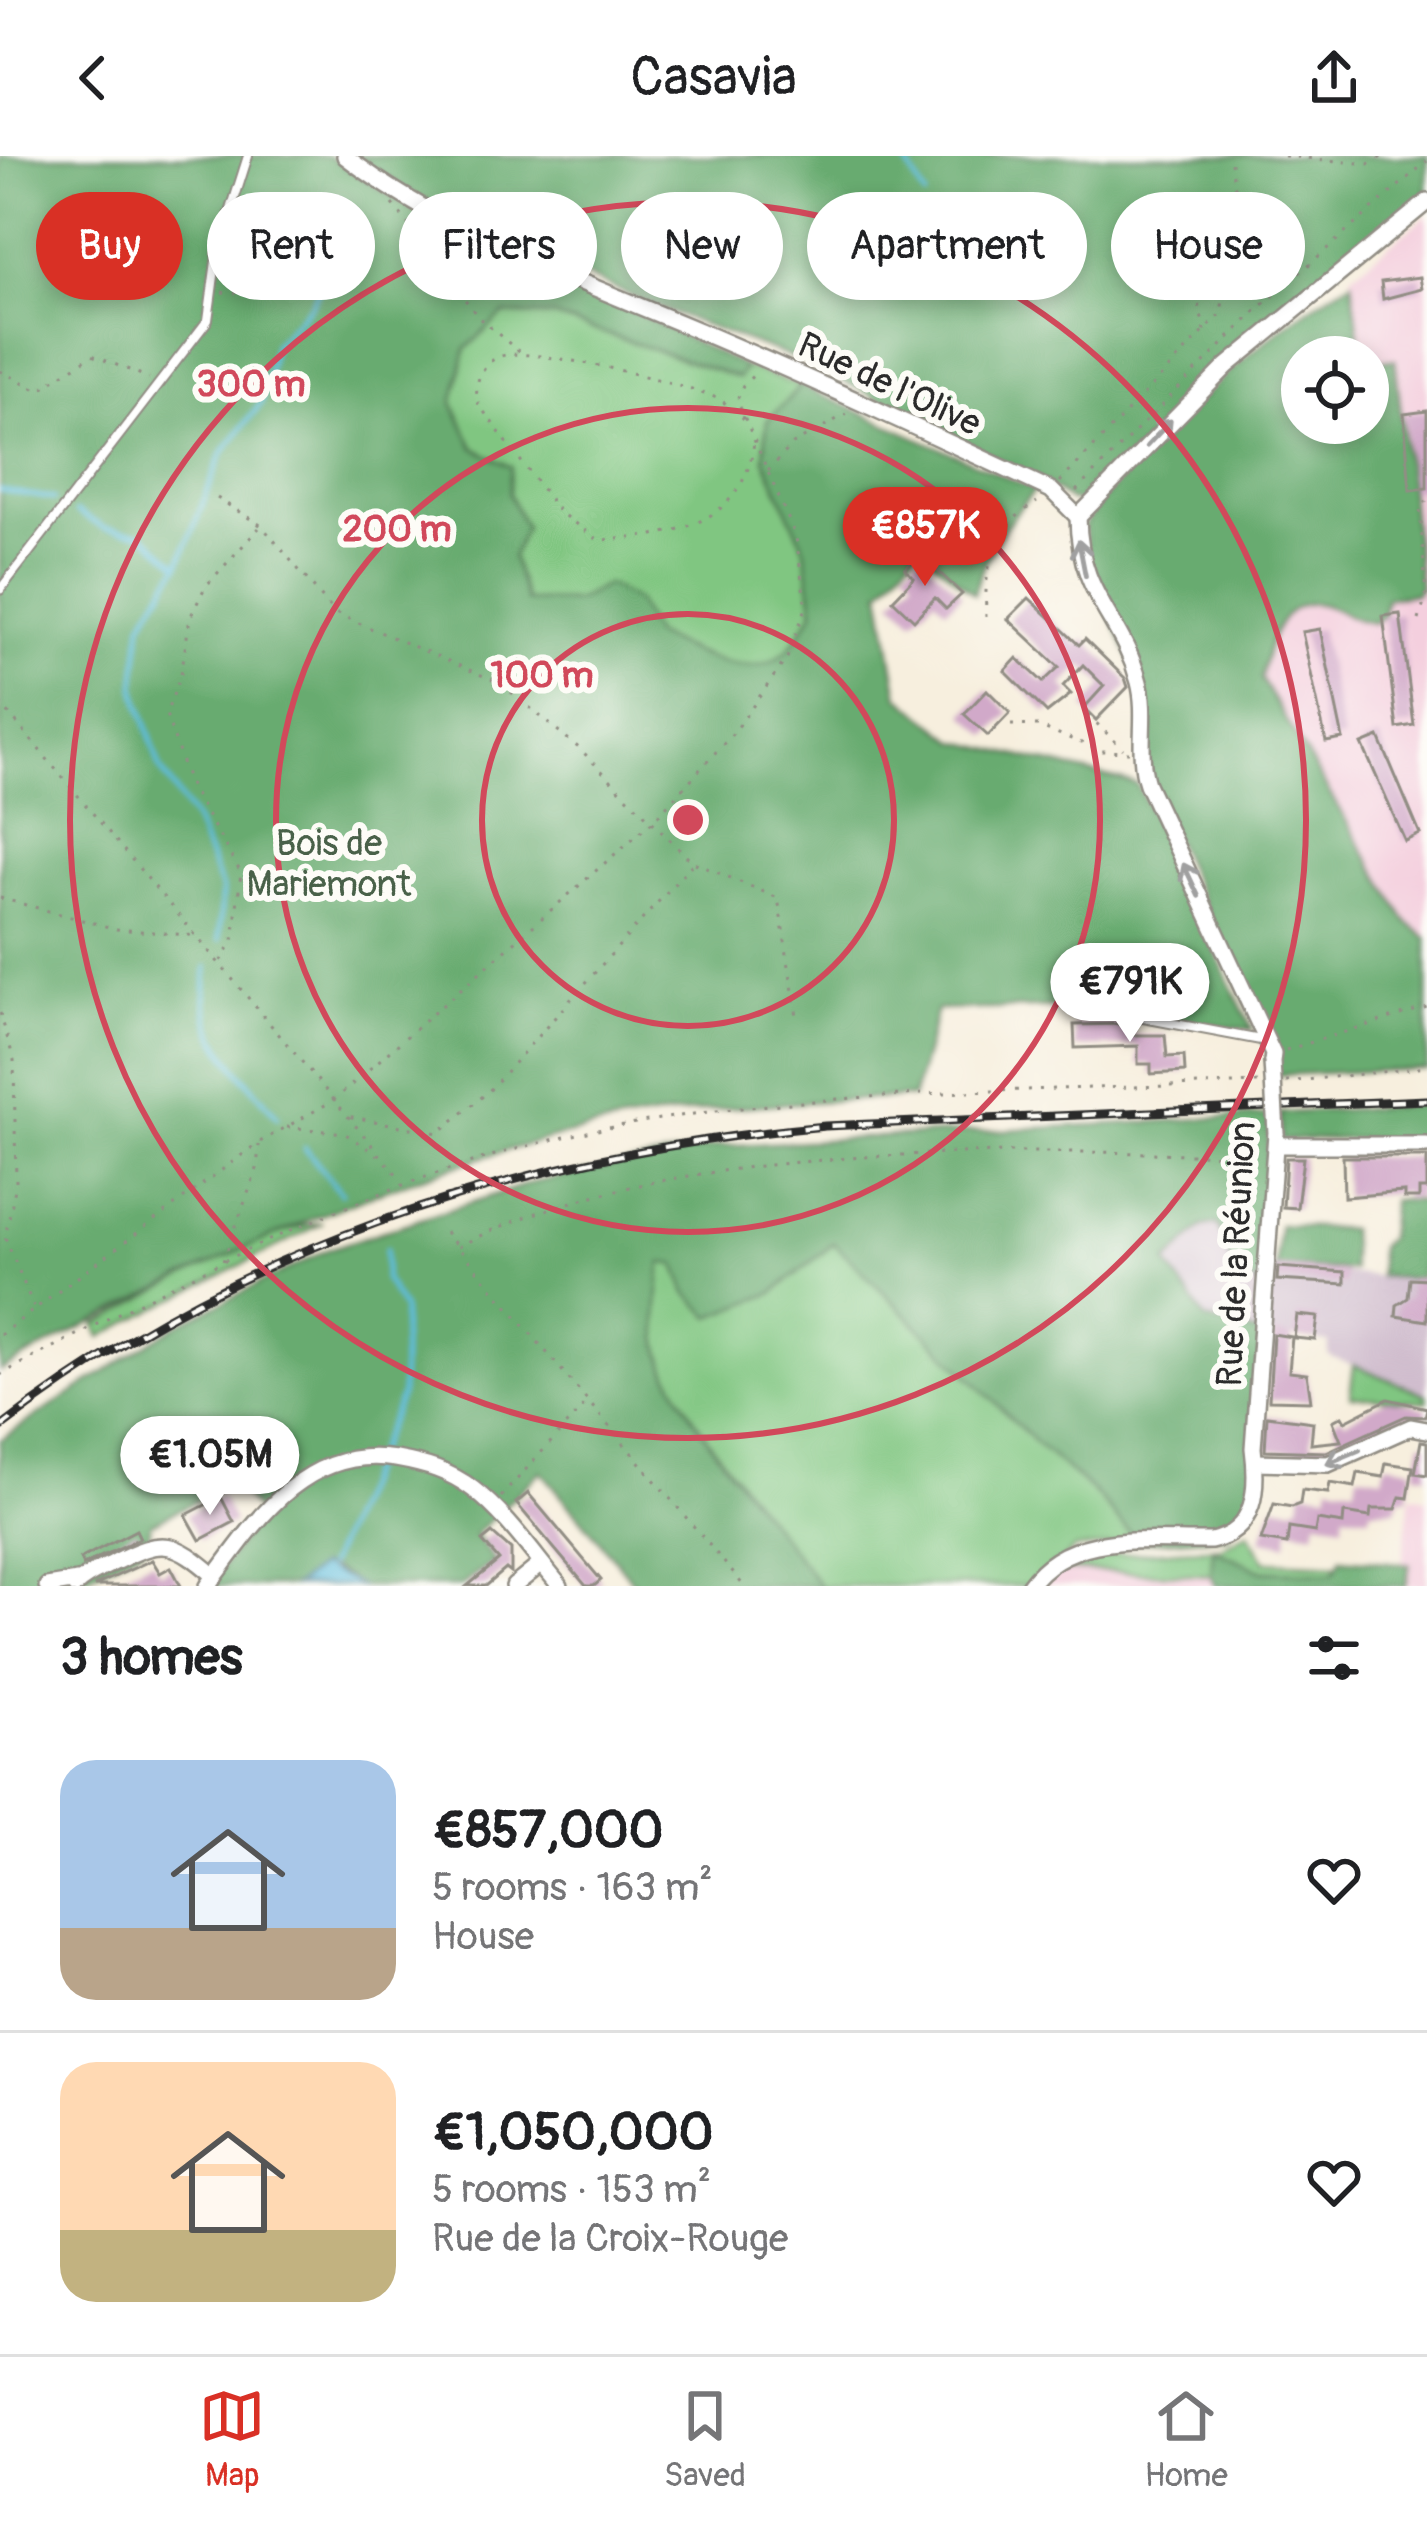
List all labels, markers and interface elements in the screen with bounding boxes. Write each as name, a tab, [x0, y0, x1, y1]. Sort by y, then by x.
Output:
text: Casavia	[630, 44, 797, 112]
icon: back	[60, 45, 126, 111]
icon: share	[1301, 45, 1367, 111]
chip: Buy	[36, 192, 183, 300]
chip: Rent	[207, 192, 375, 300]
chip: Filters	[399, 192, 597, 300]
chip: New	[621, 192, 783, 300]
chip: Apartment	[807, 192, 1087, 300]
chip: House	[1111, 192, 1305, 300]
street label: Rue de l'Olive	[791, 322, 988, 446]
map controls	[1281, 336, 1389, 444]
button: locate	[1281, 336, 1389, 444]
text: 300 m	[196, 362, 306, 407]
one-way arrow	[1144, 419, 1173, 449]
pin: €857K	[841, 487, 1009, 589]
text: €857K	[870, 501, 980, 550]
text: 200 m	[342, 507, 452, 552]
one-way arrow	[1070, 540, 1092, 579]
text: 100 m	[490, 653, 594, 698]
centre of rings	[667, 799, 709, 841]
park label: Bois de Mariemont	[247, 821, 412, 907]
one-way arrow	[1179, 863, 1201, 899]
pin: €791K	[1046, 943, 1214, 1045]
text: €791K	[1077, 957, 1183, 1006]
street label: Rue de la Réunion	[1207, 1120, 1266, 1388]
pin: €1.05M	[112, 1416, 308, 1518]
text: €1.05M	[147, 1430, 273, 1479]
one-way arrow	[1325, 1448, 1362, 1469]
icon: filters	[1301, 1625, 1367, 1691]
text: 3 homes	[60, 1626, 243, 1690]
text: €857,000	[432, 1799, 663, 1863]
icon: home	[156, 1808, 300, 1952]
icon: heart	[1301, 1847, 1367, 1913]
text: 5 rooms · 163 m²	[432, 1863, 713, 1912]
text: House	[432, 1912, 534, 1961]
text: €1,050,000	[432, 2101, 713, 2165]
icon: home	[156, 2110, 300, 2254]
icon: heart	[1301, 2149, 1367, 2215]
text: 5 rooms · 153 m²	[432, 2165, 711, 2214]
text: Rue de la Croix-Rouge	[432, 2214, 788, 2263]
tab: Map	[199, 2383, 265, 2496]
tab: Saved	[664, 2383, 746, 2496]
tab: Home	[1144, 2383, 1228, 2496]

